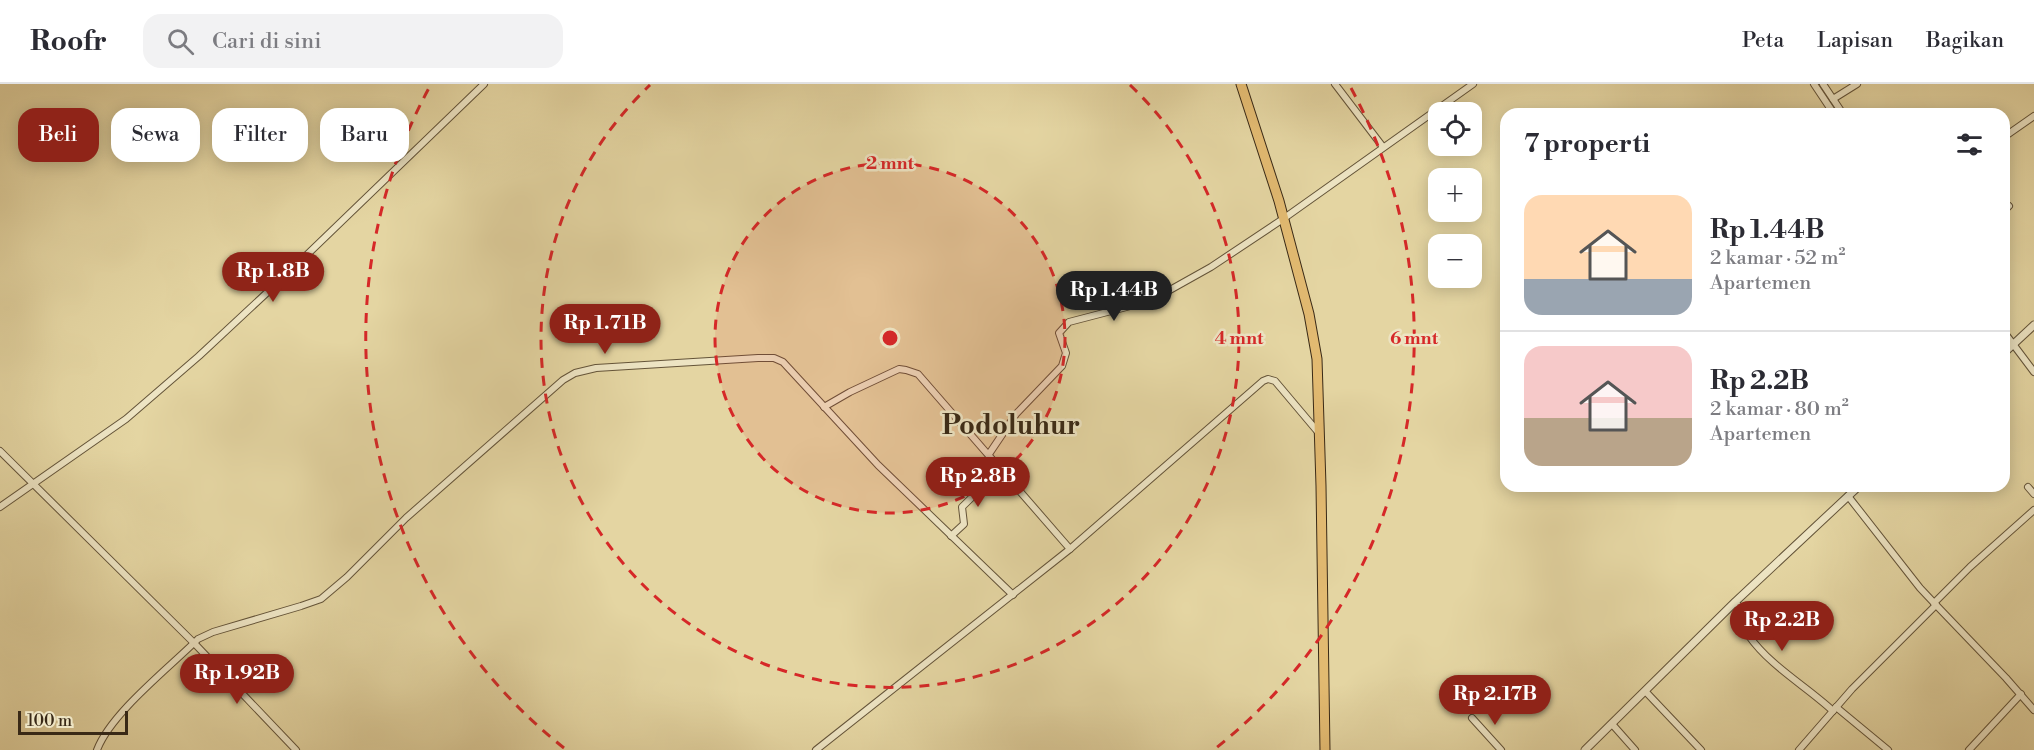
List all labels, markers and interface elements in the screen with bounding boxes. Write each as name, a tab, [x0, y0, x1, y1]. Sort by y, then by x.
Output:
search box	[143, 14, 563, 68]
text: Roofr	[30, 24, 107, 59]
icon: search	[164, 25, 197, 58]
text: Cari di sini	[212, 28, 321, 55]
text: Peta	[1742, 28, 1784, 54]
text: Lapisan	[1817, 28, 1893, 54]
text: Bagikan	[1926, 28, 2004, 54]
map controls	[1428, 102, 1482, 288]
button: locate	[1428, 102, 1482, 156]
chip: Beli	[18, 108, 99, 162]
chip: Sewa	[111, 108, 200, 162]
chip: Filter	[212, 108, 308, 162]
chip: Baru	[320, 108, 409, 162]
text: 7 properti	[1524, 128, 1650, 160]
icon: filters	[1953, 128, 1986, 161]
text: 2 mnt	[866, 152, 915, 175]
button: +	[1428, 168, 1482, 222]
text: Rp 1.44B	[1710, 214, 1825, 246]
icon: home	[1572, 219, 1644, 291]
button: −	[1428, 234, 1482, 288]
text: 2 kamar · 52 m²	[1710, 246, 1846, 271]
pin: Rp 1.8B	[218, 252, 328, 303]
text: Rp 1.8B	[236, 259, 310, 284]
pin: Rp 1.44B	[1052, 271, 1176, 322]
text: Apartemen	[1710, 271, 1811, 296]
text: Rp 1.44B	[1070, 278, 1158, 303]
pin: Rp 1.71B	[543, 304, 667, 355]
text: Rp 1.71B	[564, 311, 646, 336]
text: 4 mnt	[1215, 327, 1264, 350]
text: 6 mnt	[1390, 327, 1439, 350]
centre of rings	[880, 328, 900, 348]
text: Rp 2.2B	[1710, 365, 1809, 397]
icon: home	[1572, 370, 1644, 442]
text: 2 kamar · 80 m²	[1710, 397, 1849, 422]
district label: Podoluhur	[942, 409, 1080, 443]
text: Apartemen	[1710, 422, 1811, 447]
pin: Rp 2.8B	[923, 457, 1033, 508]
text: Rp 2.8B	[940, 464, 1016, 489]
pin: Rp 2.2B	[1727, 601, 1837, 652]
text: Rp 2.2B	[1744, 608, 1820, 633]
pin: Rp 1.92B	[175, 654, 299, 705]
text: Rp 1.92B	[194, 661, 280, 686]
pin: Rp 2.17B	[1433, 675, 1557, 726]
text: Rp 2.17B	[1453, 682, 1537, 707]
scale bar	[18, 708, 128, 736]
text: 100 m	[27, 711, 72, 731]

